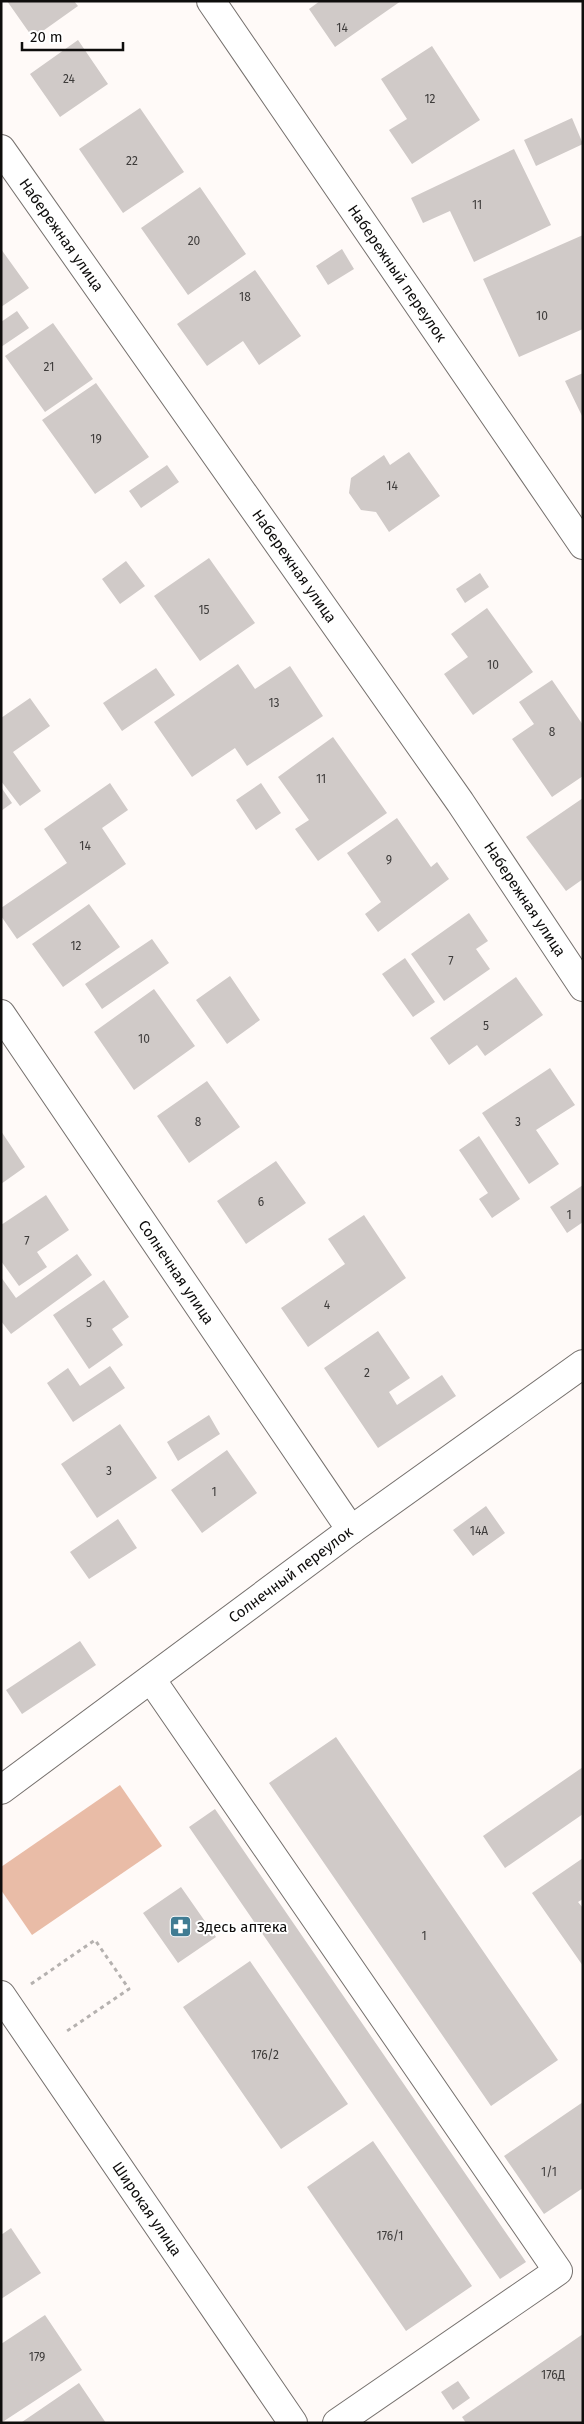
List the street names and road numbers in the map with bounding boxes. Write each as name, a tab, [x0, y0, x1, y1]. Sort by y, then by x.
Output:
street label: Набережная улица	[15, 175, 107, 295]
street label: Набережный переулок	[344, 201, 451, 346]
street label: Набережная улица	[248, 506, 340, 626]
street label: Набережная улица	[480, 838, 569, 960]
street label: Солнечная улица	[134, 1217, 218, 1328]
street label: Солнечный переулок	[225, 1523, 357, 1627]
street label: Широкая улица	[108, 2158, 186, 2260]

